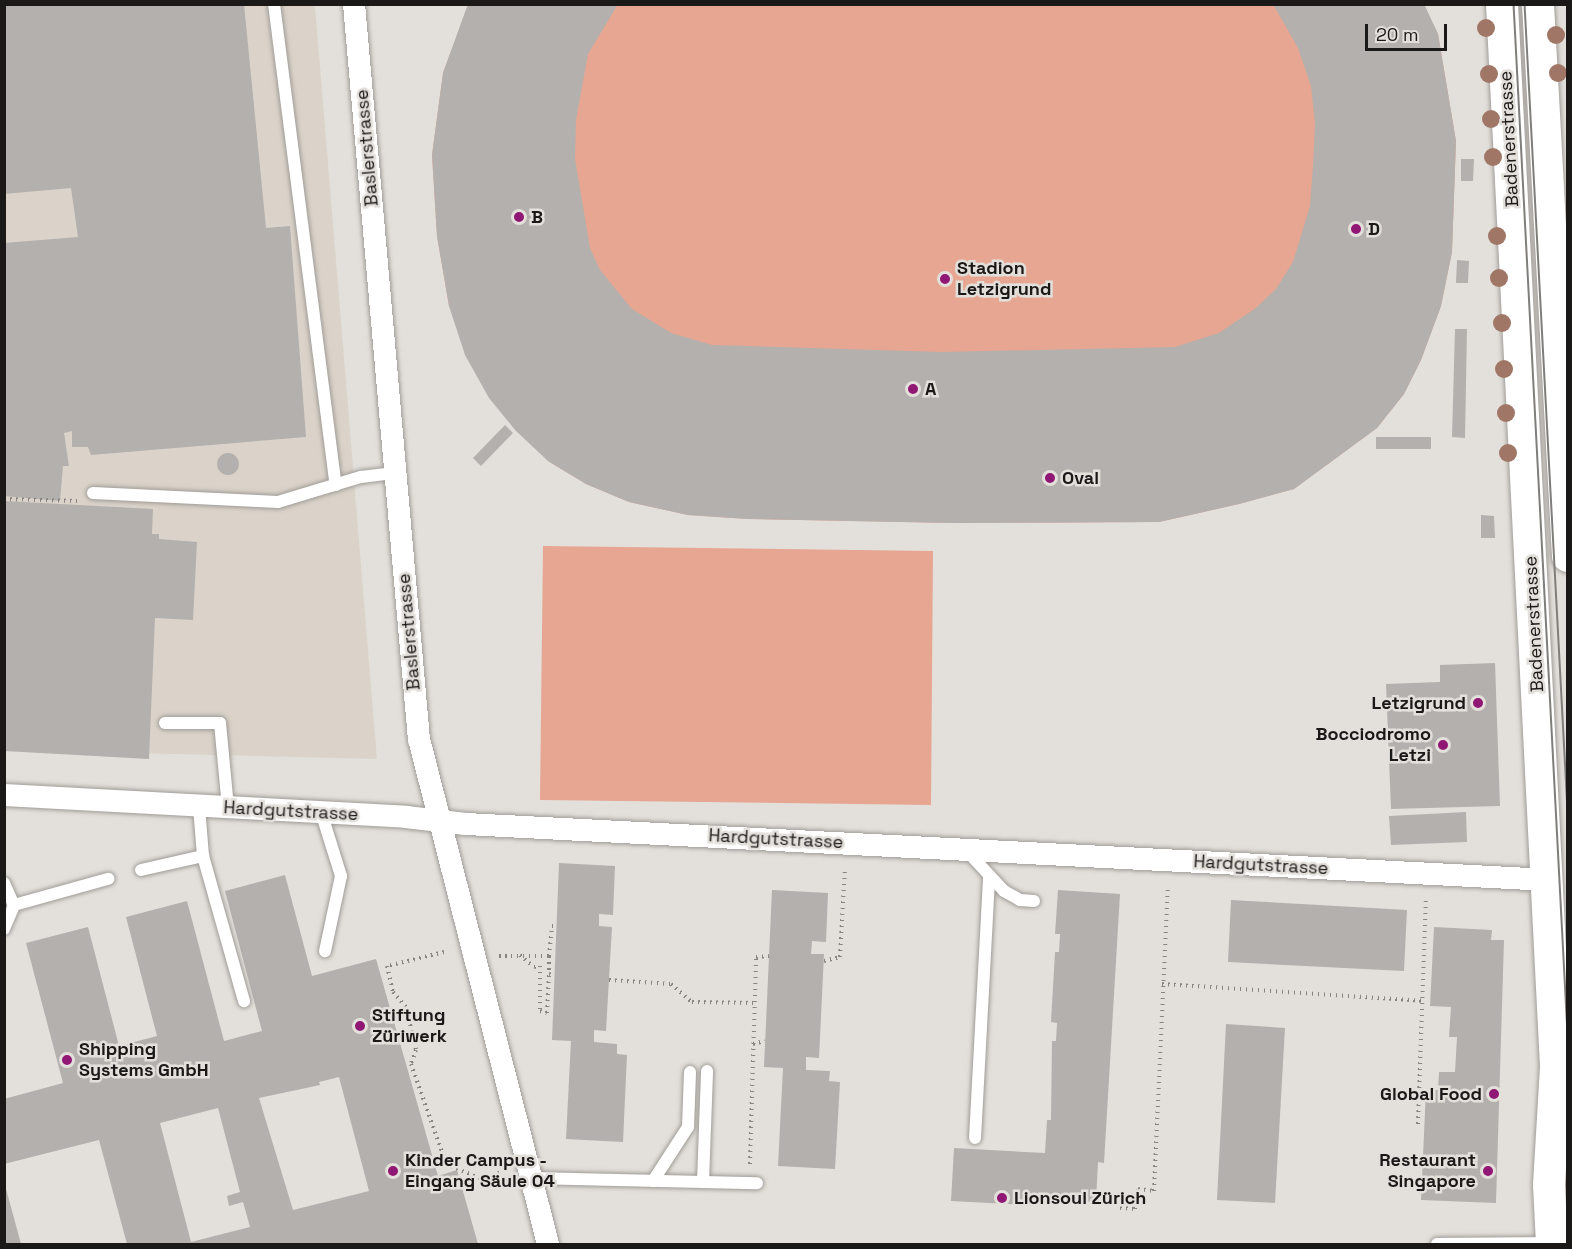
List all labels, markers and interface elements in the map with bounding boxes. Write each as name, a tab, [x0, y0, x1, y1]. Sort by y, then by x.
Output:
scale bar	[1368, 12, 1450, 50]
text: 20 m	[1376, 23, 1419, 46]
street label: Badenerstrasse	[1495, 70, 1523, 208]
street label: Baslerstrasse	[351, 89, 383, 207]
place label: B	[531, 206, 543, 228]
marker: B	[512, 210, 526, 224]
place label: D	[1368, 218, 1380, 240]
marker: D	[1349, 222, 1363, 236]
place label: Stadion Letzigrund	[957, 258, 1051, 300]
marker: Stadion Letzigrund	[938, 272, 952, 286]
place label: A	[925, 378, 936, 400]
marker: A	[906, 382, 920, 396]
place label: Oval	[1062, 467, 1099, 489]
marker: Oval	[1043, 471, 1057, 485]
street label: Badenerstrasse	[1520, 555, 1548, 693]
street label: Baslerstrasse	[393, 573, 425, 691]
place label: Letzigrund	[1372, 692, 1466, 714]
marker: Letzigrund	[1471, 696, 1485, 710]
place label: Bocciodromo Letzi	[1315, 724, 1431, 766]
marker: Bocciodromo Letzi	[1436, 738, 1450, 752]
street label: Hardgutstrasse	[223, 797, 359, 825]
street label: Hardgutstrasse	[708, 825, 844, 853]
street label: Hardgutstrasse	[1193, 851, 1329, 879]
place label: Stiftung Züriwerk	[372, 1005, 447, 1048]
marker: Stiftung Züriwerk	[353, 1019, 367, 1033]
place label: Shipping Systems GmbH	[79, 1039, 208, 1082]
marker: Shipping Systems GmbH	[60, 1053, 74, 1067]
place label: Global Food	[1380, 1083, 1482, 1105]
marker: Global Food	[1487, 1087, 1501, 1101]
place label: Kinder Campus - Eingang Säule 04	[405, 1150, 555, 1192]
place label: Restaurant Singapore	[1379, 1150, 1476, 1192]
marker: Kinder Campus - Eingang Säule 04	[386, 1164, 400, 1178]
marker: Restaurant Singapore	[1481, 1164, 1495, 1178]
place label: Lionsoul Zürich	[1014, 1187, 1146, 1209]
marker: Lionsoul Zürich	[995, 1191, 1009, 1205]

